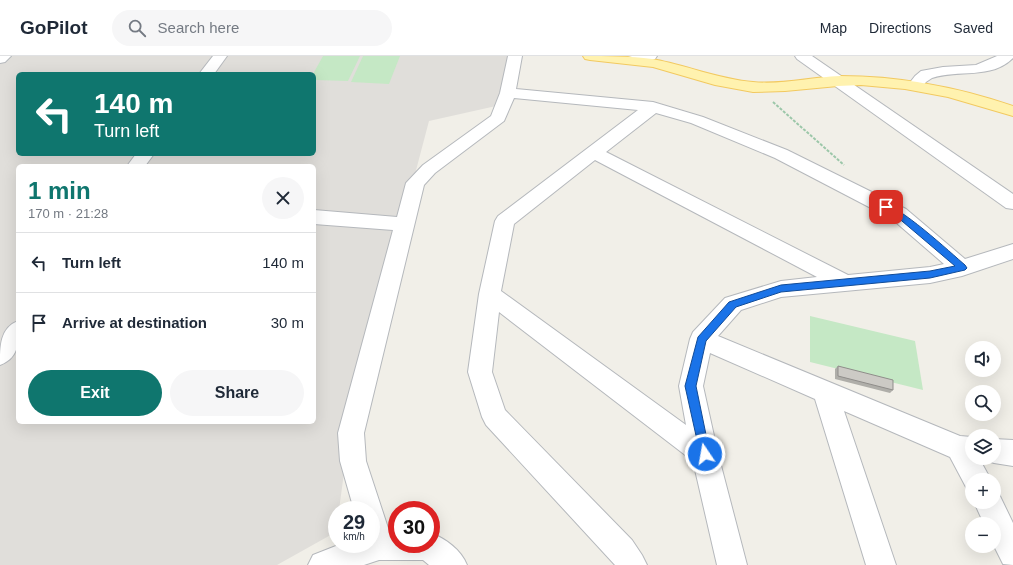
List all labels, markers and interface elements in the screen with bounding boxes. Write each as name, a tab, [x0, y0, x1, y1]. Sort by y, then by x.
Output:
search box	[112, 10, 392, 46]
text: GoPilot	[20, 17, 88, 38]
icon: search	[126, 17, 148, 39]
text: Search here	[158, 19, 239, 36]
text: Map	[820, 20, 847, 36]
text: Directions	[869, 20, 931, 36]
text: Saved	[953, 20, 993, 36]
icon: left	[28, 88, 80, 140]
text: 140 m	[94, 88, 173, 119]
text: Turn left	[94, 121, 159, 141]
text: 1 min	[28, 177, 91, 204]
button: close	[262, 177, 304, 219]
pin	[869, 190, 903, 224]
icon: arrive	[875, 196, 897, 218]
text: 170 m · 21:28	[28, 206, 108, 221]
icon: left	[28, 252, 50, 274]
text: Turn left	[62, 254, 121, 271]
text: 140 m	[262, 254, 304, 271]
icon: arrive	[28, 312, 50, 334]
text: Arrive at destination	[62, 314, 207, 331]
text: 30 m	[271, 314, 304, 331]
map controls	[965, 341, 1001, 553]
button: sound	[965, 341, 1001, 377]
button: Exit	[28, 370, 162, 416]
button: Share	[170, 370, 304, 416]
button: search	[965, 385, 1001, 421]
button: layers	[965, 429, 1001, 465]
position arrow	[684, 433, 726, 475]
button: +	[965, 473, 1001, 509]
speed limit sign: 30	[388, 501, 440, 553]
text: 29	[343, 511, 365, 533]
button: −	[965, 517, 1001, 553]
text: km/h	[343, 531, 365, 542]

